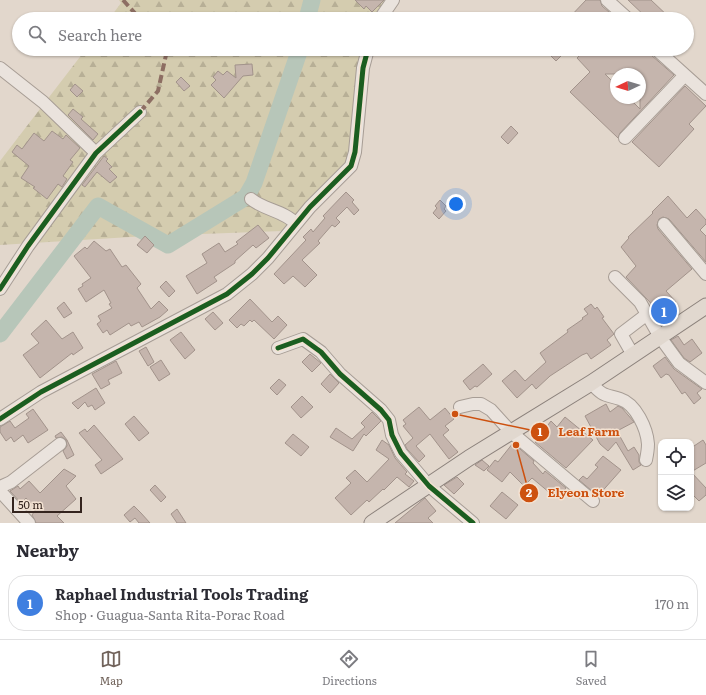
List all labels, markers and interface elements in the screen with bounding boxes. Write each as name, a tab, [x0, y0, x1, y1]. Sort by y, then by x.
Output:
search box	[12, 12, 694, 56]
icon: search	[26, 23, 48, 45]
text: Search here	[58, 23, 142, 46]
north arrow	[610, 68, 646, 104]
your location	[446, 194, 466, 214]
pin: 1	[651, 296, 677, 326]
callout: Leaf Farm	[530, 420, 627, 444]
text: 1	[538, 422, 543, 440]
text: Leaf Farm	[558, 422, 620, 440]
map controls	[658, 439, 694, 511]
button: locate	[658, 439, 694, 475]
button: layers	[658, 475, 694, 511]
callout: Elyeon Store	[519, 481, 632, 505]
text: 2	[526, 483, 533, 501]
text: Elyeon Store	[548, 483, 625, 501]
scale bar	[12, 495, 82, 514]
text: 50 m	[18, 496, 43, 512]
text: Nearby	[16, 537, 79, 562]
text: Raphael Industrial Tools Trading	[55, 582, 308, 605]
text: 1	[27, 594, 33, 613]
text: 170 m	[655, 594, 689, 613]
text: Shop · Guagua-Santa Rita-Porac Road	[55, 605, 285, 624]
tab: Map	[99, 648, 123, 688]
tab: Directions	[322, 648, 377, 688]
tab: Saved	[576, 648, 606, 688]

